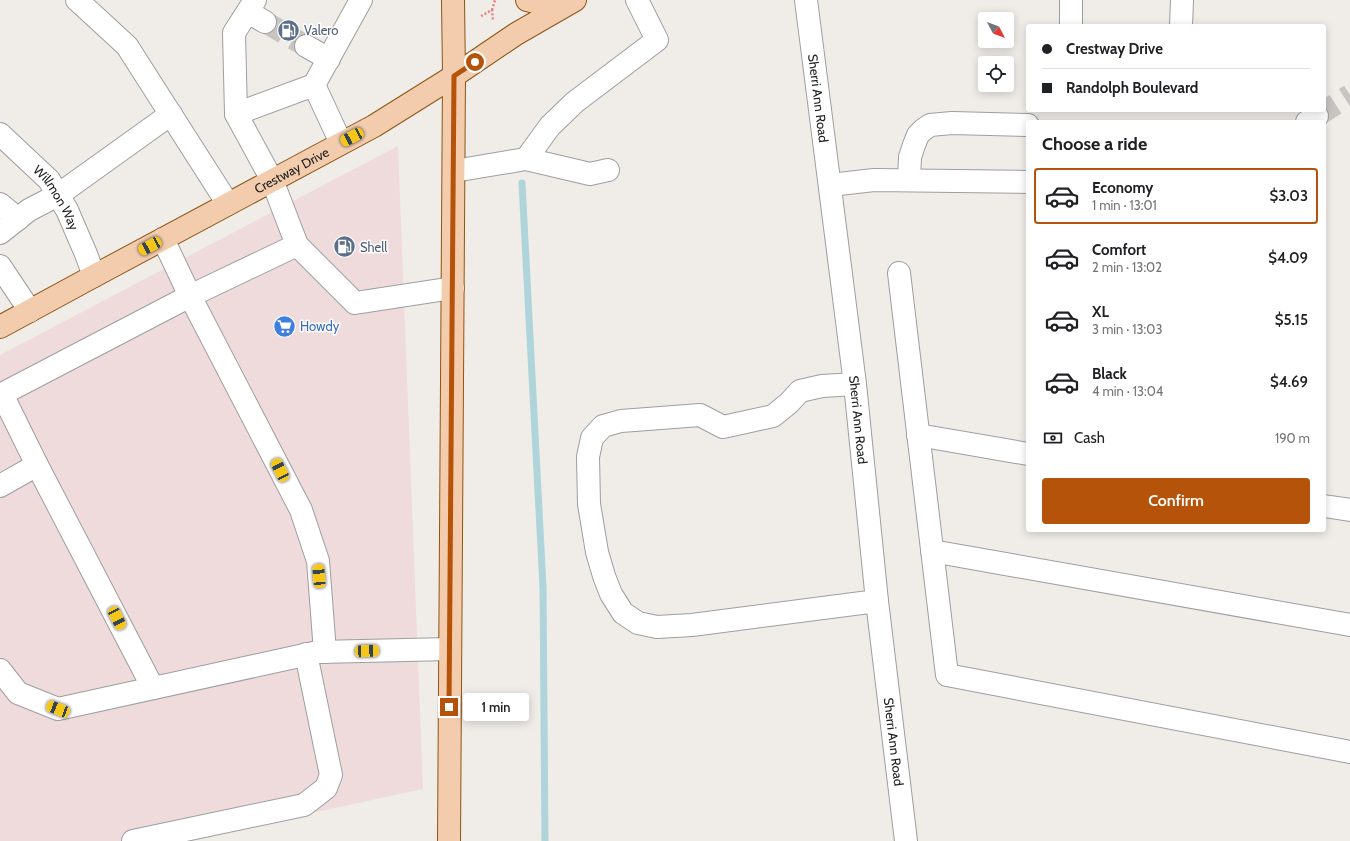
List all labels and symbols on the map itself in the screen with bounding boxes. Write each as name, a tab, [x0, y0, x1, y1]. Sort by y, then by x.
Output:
north arrow	[978, 12, 1014, 48]
fuel station icon: Valero	[275, 17, 301, 43]
place label: Valero	[304, 22, 338, 38]
route start	[466, 53, 484, 71]
street label: Sherri Ann Road	[805, 53, 832, 143]
car	[339, 126, 365, 148]
street label: Crestway Drive	[251, 144, 332, 197]
street label: Willmon Way	[30, 162, 83, 233]
fuel station icon: Shell	[332, 234, 358, 260]
car	[137, 235, 163, 257]
place label: Shell	[360, 239, 387, 255]
supermarket icon: Howdy	[272, 313, 298, 339]
place label: Howdy	[300, 318, 340, 334]
street label: Sherri Ann Road	[846, 375, 871, 465]
car	[269, 457, 291, 483]
car	[312, 564, 326, 588]
car	[106, 605, 128, 631]
car	[355, 645, 379, 657]
callout: 1 min	[463, 693, 529, 721]
street label: Sherri Ann Road	[881, 697, 907, 787]
route end	[440, 698, 458, 716]
car	[45, 699, 71, 719]

